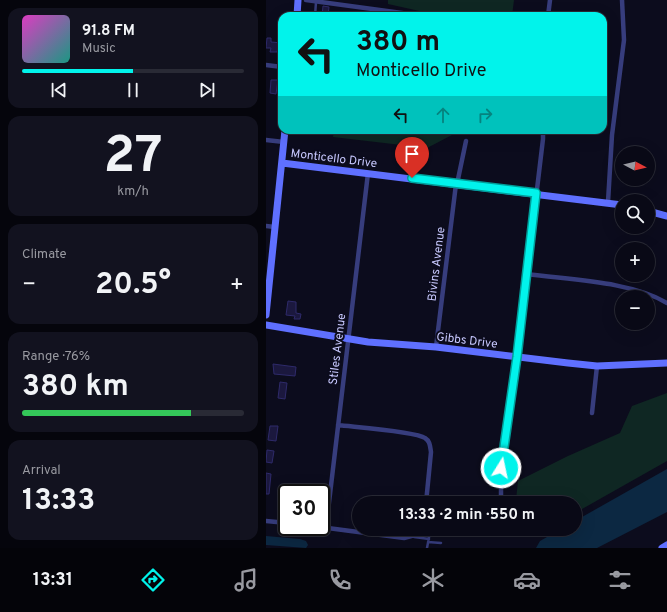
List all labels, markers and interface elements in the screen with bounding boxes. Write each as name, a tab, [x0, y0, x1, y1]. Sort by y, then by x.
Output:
text: 91.8 FM	[82, 22, 135, 41]
text: 380 m	[356, 25, 440, 61]
icon: left	[290, 28, 342, 80]
text: Music	[82, 41, 116, 57]
text: Monticello Drive	[356, 60, 487, 83]
icon: previous	[48, 79, 70, 101]
icon: pause	[122, 79, 144, 101]
icon: next	[196, 79, 218, 101]
icon: left	[390, 104, 412, 126]
icon: ahead	[432, 104, 454, 126]
icon: right	[474, 104, 496, 126]
text: 27	[103, 125, 163, 191]
pin	[395, 137, 429, 178]
icon: arrive	[401, 143, 423, 165]
street label: Monticello Drive	[290, 146, 378, 172]
north arrow	[615, 146, 655, 186]
map controls	[615, 146, 655, 330]
text: km/h	[117, 184, 149, 200]
button: search	[615, 194, 655, 234]
street label: Bivins Avenue	[424, 226, 450, 302]
button: +	[615, 242, 655, 282]
text: Climate	[22, 247, 67, 263]
text: 20.5°	[95, 267, 171, 304]
text: −	[22, 272, 36, 299]
text: +	[230, 272, 244, 299]
button: −	[615, 290, 655, 330]
street label: Stiles Avenue	[326, 312, 350, 386]
street label: Gibbs Drive	[435, 329, 498, 353]
text: Range · 76%	[22, 349, 90, 365]
text: 380 km	[22, 369, 129, 406]
position arrow	[480, 447, 522, 489]
text: Arrival	[22, 463, 61, 479]
text: 13:33	[22, 483, 95, 520]
speed limit sign: 30	[278, 484, 330, 536]
text: 13:33 · 2 min · 550 m	[399, 506, 535, 525]
icon: directions	[139, 566, 167, 594]
icon: music	[232, 566, 260, 594]
icon: phone	[326, 566, 354, 594]
icon: climate	[419, 566, 447, 594]
icon: car	[513, 566, 541, 594]
icon: filters	[606, 566, 634, 594]
text: 13:31	[33, 569, 73, 592]

